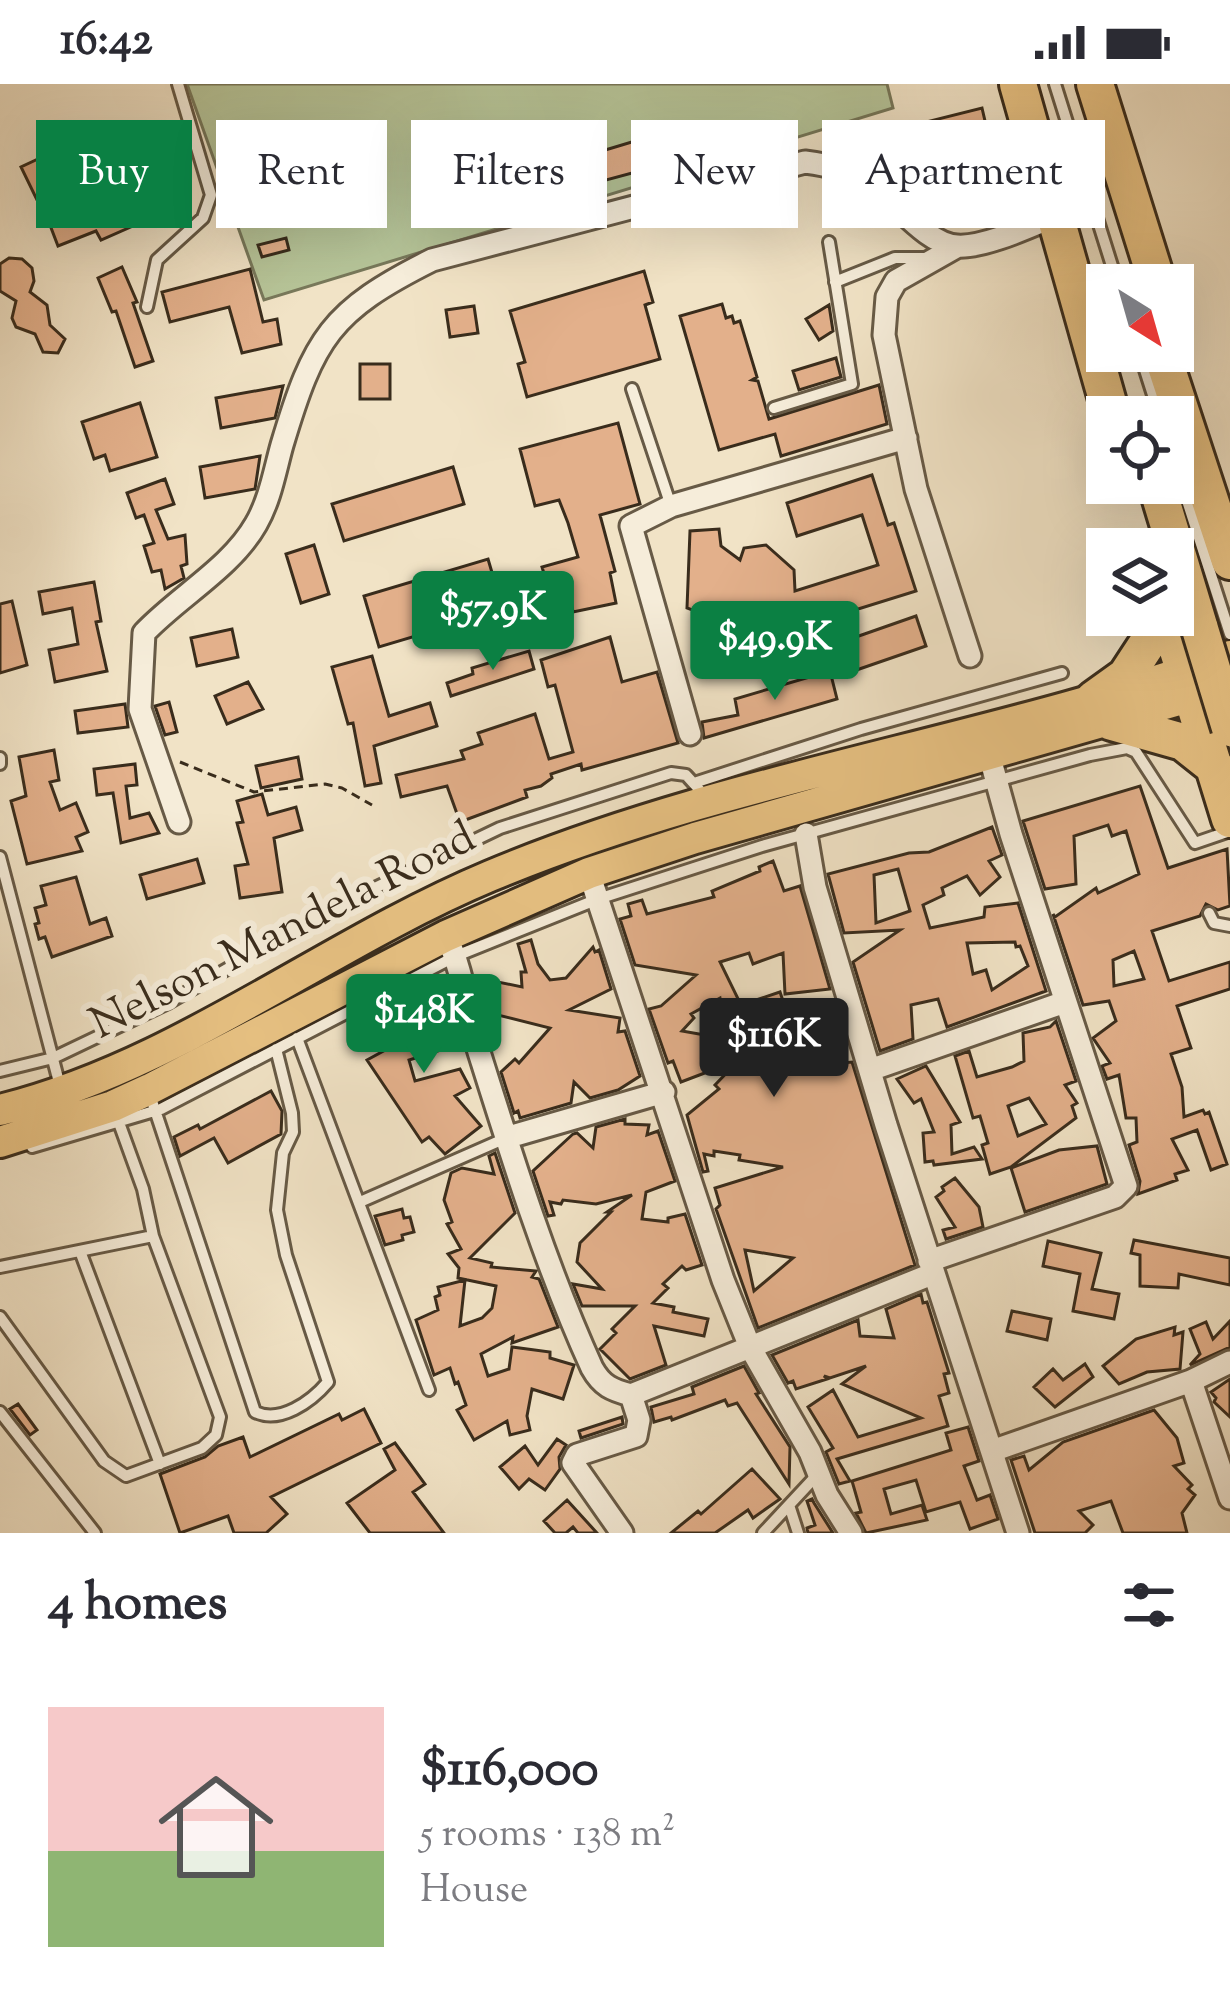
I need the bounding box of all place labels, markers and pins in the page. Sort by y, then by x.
pin: $57.9K [395,571,591,673]
pin: $49.9K [677,601,873,703]
pin: $148K [340,974,508,1076]
pin: $116K [690,998,858,1100]

